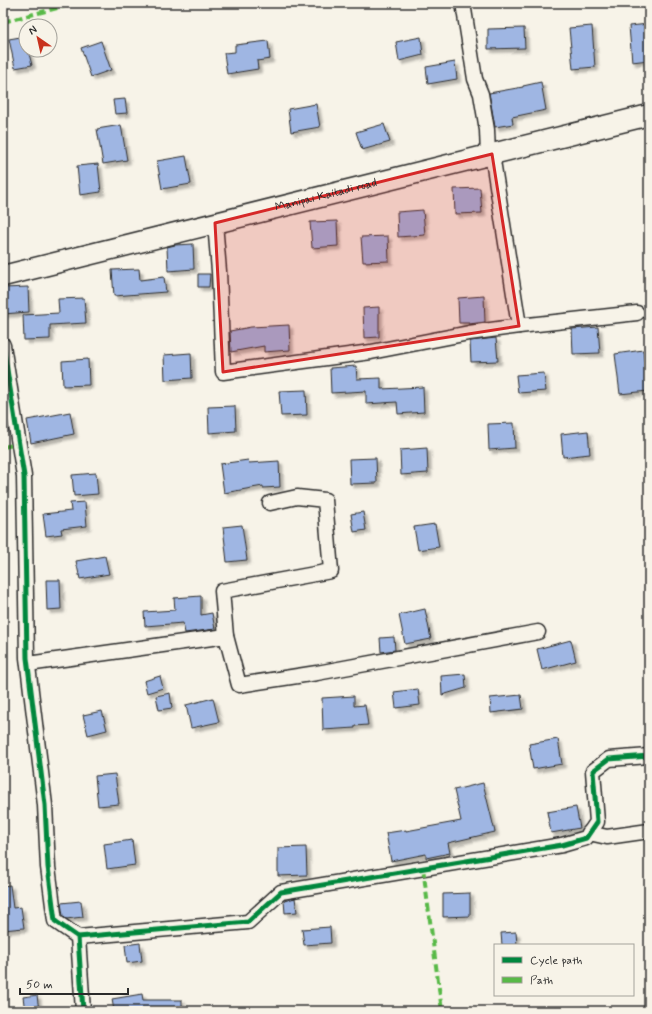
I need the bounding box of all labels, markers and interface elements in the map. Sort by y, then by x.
north arrow [18,18,58,58]
text: N [26,23,40,38]
street label: Manipai Kaitadi road [273,175,379,216]
legend [494,944,634,996]
text: Cycle path [530,953,582,969]
scale bar [20,970,128,996]
text: Path [530,973,553,989]
text: 50 m [26,977,53,993]

